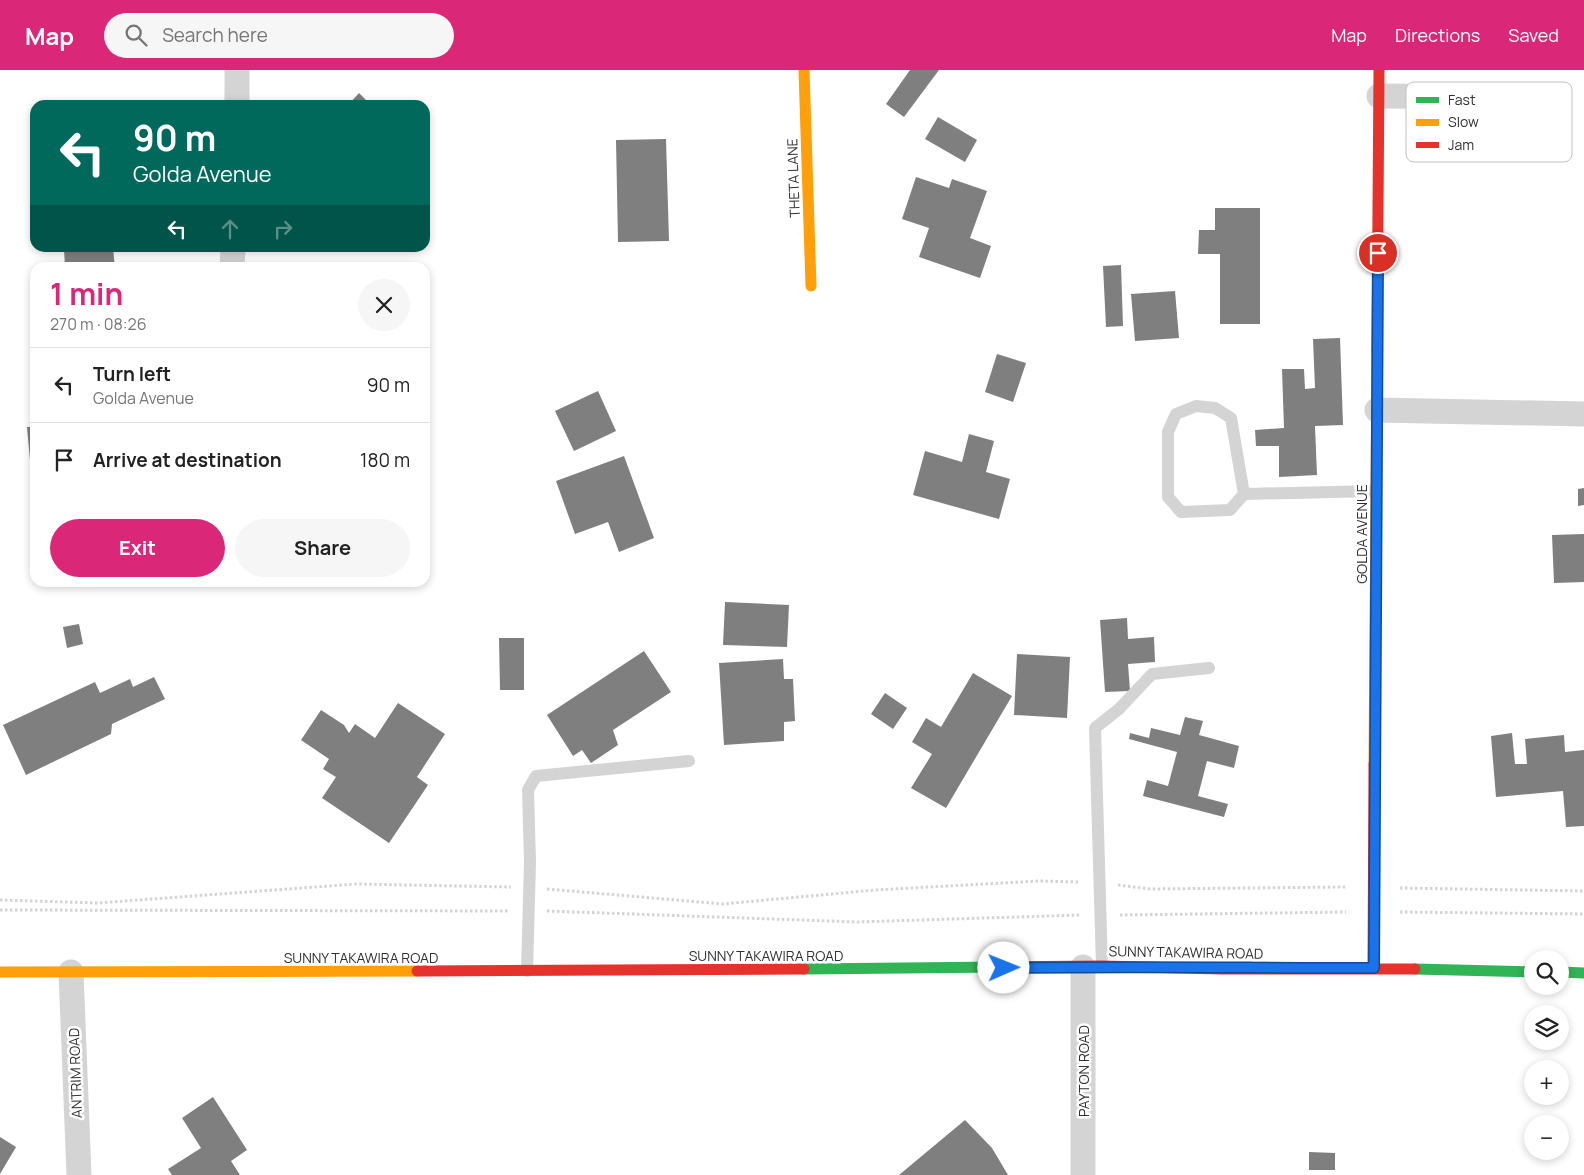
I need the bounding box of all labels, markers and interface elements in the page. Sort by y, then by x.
search box [104,13,454,58]
text: Map [25,19,74,52]
icon: search [122,21,150,49]
text: Search here [162,22,268,48]
text: Map [1331,23,1367,47]
text: Directions [1395,23,1480,47]
text: Saved [1508,23,1559,47]
legend [1406,82,1572,162]
text: Fast [1448,90,1476,109]
text: Slow [1448,112,1479,131]
text: 90 m [133,114,216,162]
icon: left [50,120,115,185]
text: Jam [1448,135,1474,154]
street label: THETA LANE [782,138,804,218]
text: Golda Avenue [133,159,272,189]
icon: left [163,215,191,243]
icon: ahead [216,215,244,243]
icon: right [269,215,297,243]
pin [1357,232,1399,274]
icon: arrive [1364,239,1392,267]
text: 1 min [50,273,123,314]
button: close [358,279,410,331]
text: 270 m · 08:26 [50,313,147,335]
text: Turn left [93,361,171,387]
icon: left [50,371,78,399]
text: 90 m [367,372,410,398]
text: Golda Avenue [93,387,194,409]
icon: arrive [50,446,78,474]
text: Arrive at destination [93,447,282,473]
text: 180 m [360,447,410,473]
street label: GOLDA AVENUE [1352,484,1371,584]
button: Exit [50,519,225,577]
button: Share [235,519,410,577]
position arrow [977,941,1029,993]
street label: SUNNY TAKAWIRA ROAD [1109,941,1263,963]
street label: SUNNY TAKAWIRA ROAD [689,946,843,965]
street label: SUNNY TAKAWIRA ROAD [284,948,438,967]
map controls [1524,950,1569,1160]
button: search [1524,950,1569,995]
button: layers [1524,1005,1569,1050]
street label: PAYTON ROAD [1074,1025,1093,1117]
street label: ANTRIM ROAD [64,1027,86,1119]
button: + [1524,1060,1569,1105]
button: − [1524,1115,1569,1160]

